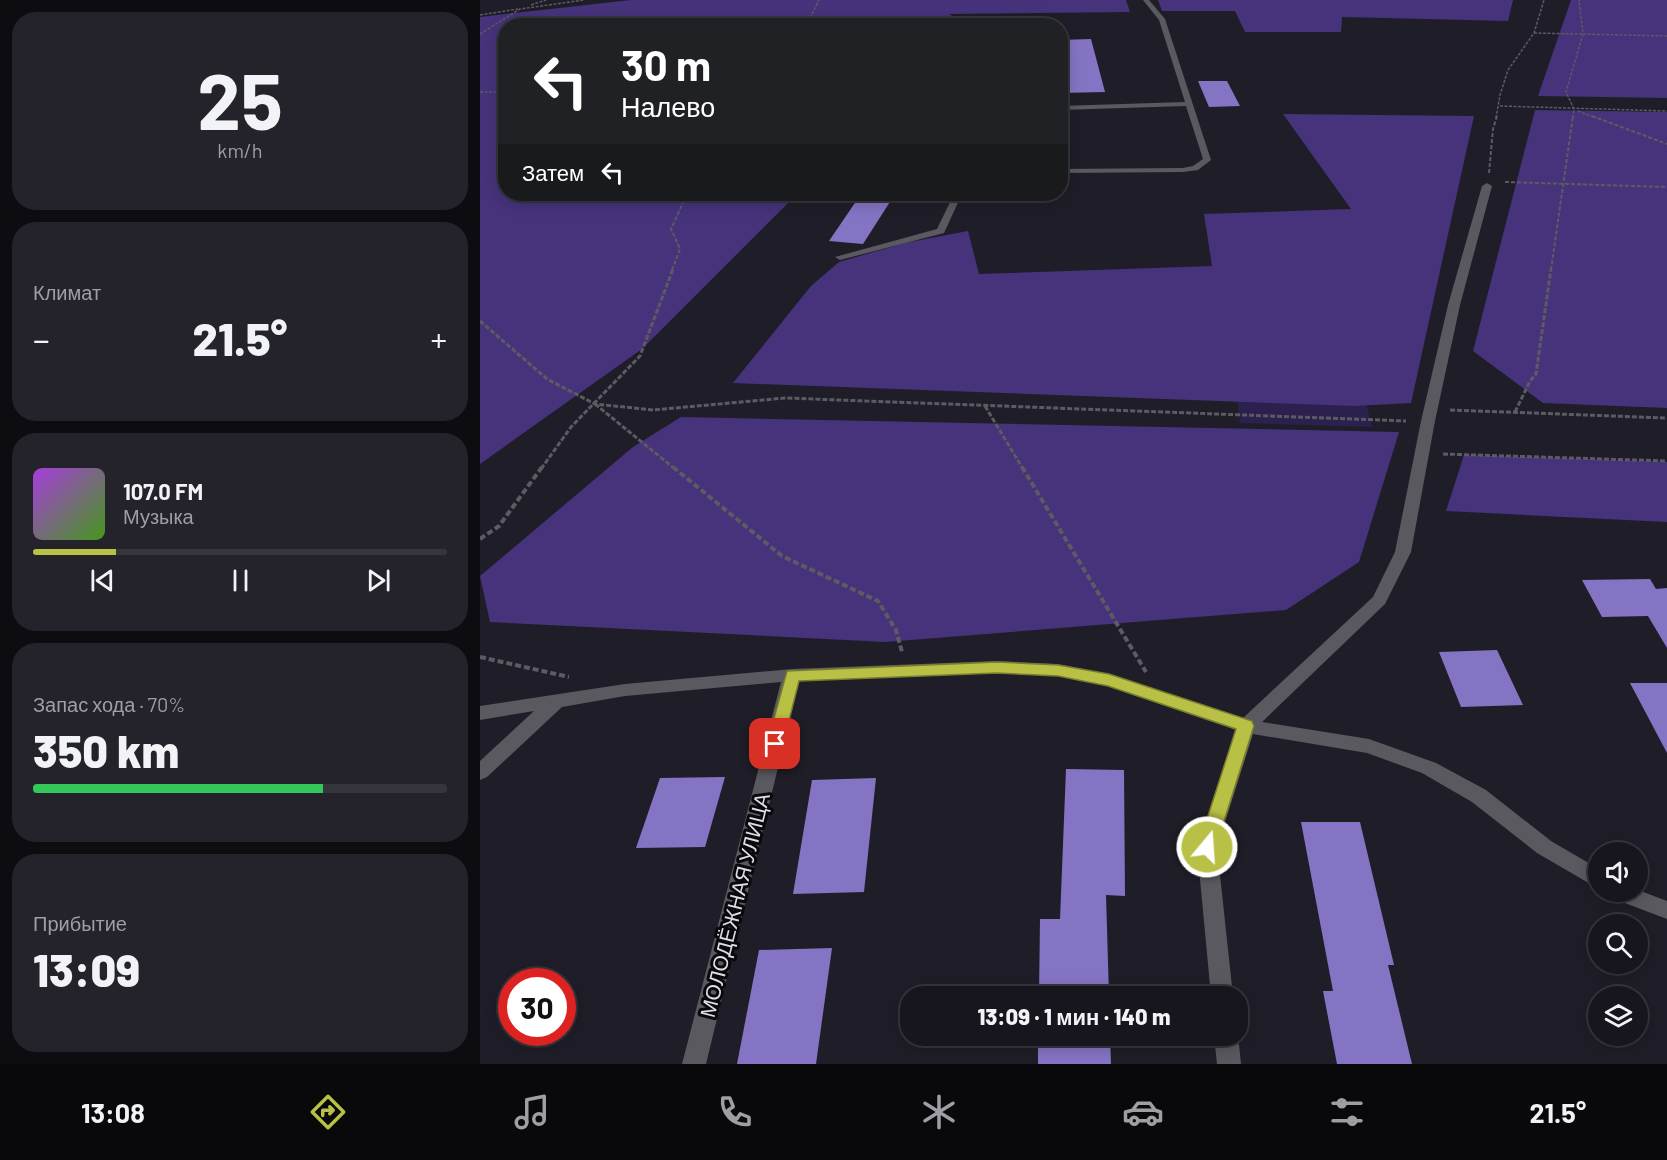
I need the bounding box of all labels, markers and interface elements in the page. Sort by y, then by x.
text: 30 m [621,39,711,89]
icon: left [522,42,600,120]
text: 25 [197,52,283,146]
text: Налево [621,90,715,122]
text: km/h [217,138,263,162]
icon: left [596,156,629,189]
text: Затем [522,159,584,185]
text: Климат [33,280,101,304]
text: 21.5° [193,311,287,365]
text: − [33,319,50,359]
text: + [431,319,447,359]
text: 107.0 FM [123,478,203,504]
text: Музыка [123,504,194,528]
icon: previous [86,564,119,597]
icon: pause [224,564,257,597]
icon: next [362,564,395,597]
text: Запас хода · 70% [33,692,185,716]
pin [749,718,800,769]
text: 350 km [33,723,179,777]
icon: arrive [758,727,791,760]
street label: МОЛОДЁЖНАЯ УЛИЦА [694,790,774,1020]
position arrow [1175,815,1239,879]
map controls [1588,842,1648,1046]
button: sound [1588,842,1648,902]
text: Прибытие [33,911,127,935]
button: search [1588,914,1648,974]
text: 13:09 [33,942,140,996]
speed limit sign: 30 [498,968,576,1046]
button: layers [1588,986,1648,1046]
text: 13:09 · 1 мин · 140 m [978,1003,1171,1029]
icon: directions [307,1091,349,1133]
icon: music [511,1091,553,1133]
icon: phone [714,1091,756,1133]
icon: climate [918,1091,960,1133]
icon: car [1122,1091,1164,1133]
icon: filters [1326,1091,1368,1133]
text: 13:08 [81,1096,145,1128]
text: 21.5° [1530,1096,1586,1128]

